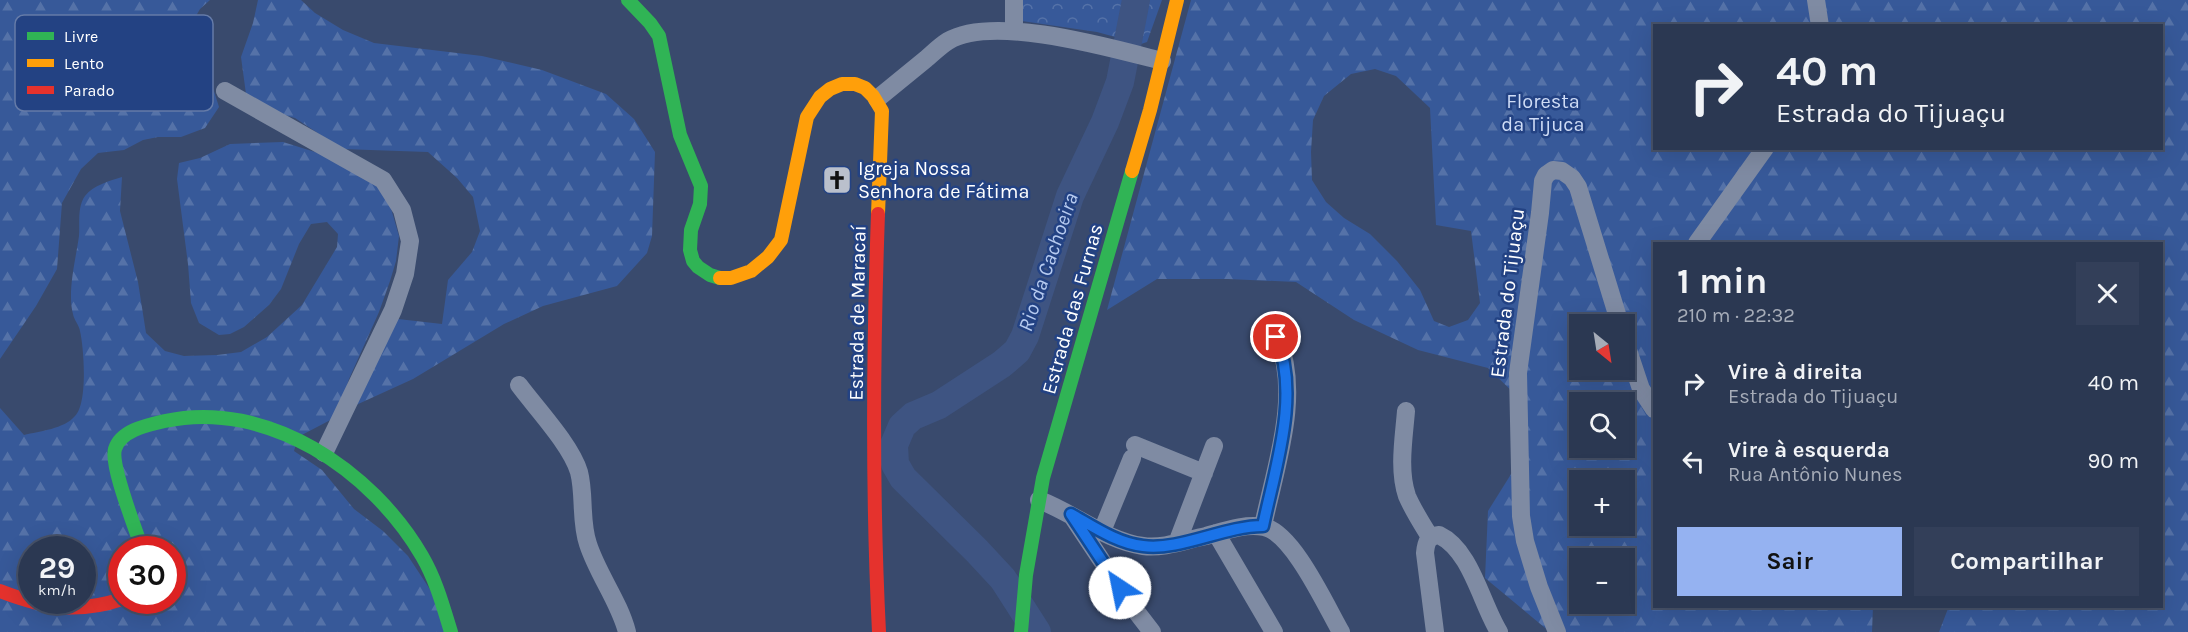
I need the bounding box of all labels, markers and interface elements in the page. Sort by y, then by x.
legend [15,15,213,111]
text: Livre [64,27,98,46]
text: 40 m [1776,46,1878,96]
icon: right [1677,48,1755,126]
text: Lento [64,54,104,73]
text: Parado [64,81,114,100]
park label: Floresta da Tijuca [1501,90,1585,136]
text: Estrada do Tijuaçu [1776,97,2006,129]
place label: Igreja Nossa Senhora de Fátima [858,157,1030,203]
church icon: Igreja Nossa Senhora de Fátima [821,164,853,196]
water label: Rio da Cachoeira [1013,189,1083,335]
street label: Estrada do Tijuaçu [1486,207,1529,379]
street label: Estrada das Furnas [1037,221,1108,397]
street label: Estrada de Maracaí [844,225,871,401]
text: 1 min [1677,260,1767,302]
button: close [2076,262,2139,325]
text: 210 m · 22:32 [1677,304,1795,327]
pin [1250,311,1301,362]
north arrow [1569,314,1635,380]
map controls [1569,314,1635,614]
icon: arrive [1259,320,1292,353]
text: Vire à direita [1728,359,1863,385]
icon: right [1677,367,1710,400]
text: 40 m [2088,370,2139,396]
text: Estrada do Tijuaçu [1728,385,1898,408]
button: search [1569,392,1635,458]
text: Vire à esquerda [1728,437,1890,463]
icon: left [1677,445,1710,478]
text: 90 m [2087,448,2139,474]
text: Rua Antônio Nunes [1728,463,1902,486]
button: + [1569,470,1635,536]
button: Sair [1677,527,1902,596]
button: Compartilhar [1914,527,2139,596]
speed limit sign: 30 [108,536,186,614]
button: − [1569,548,1635,614]
text: 29 [39,550,75,586]
position arrow [1088,556,1152,620]
text: km/h [38,581,76,599]

